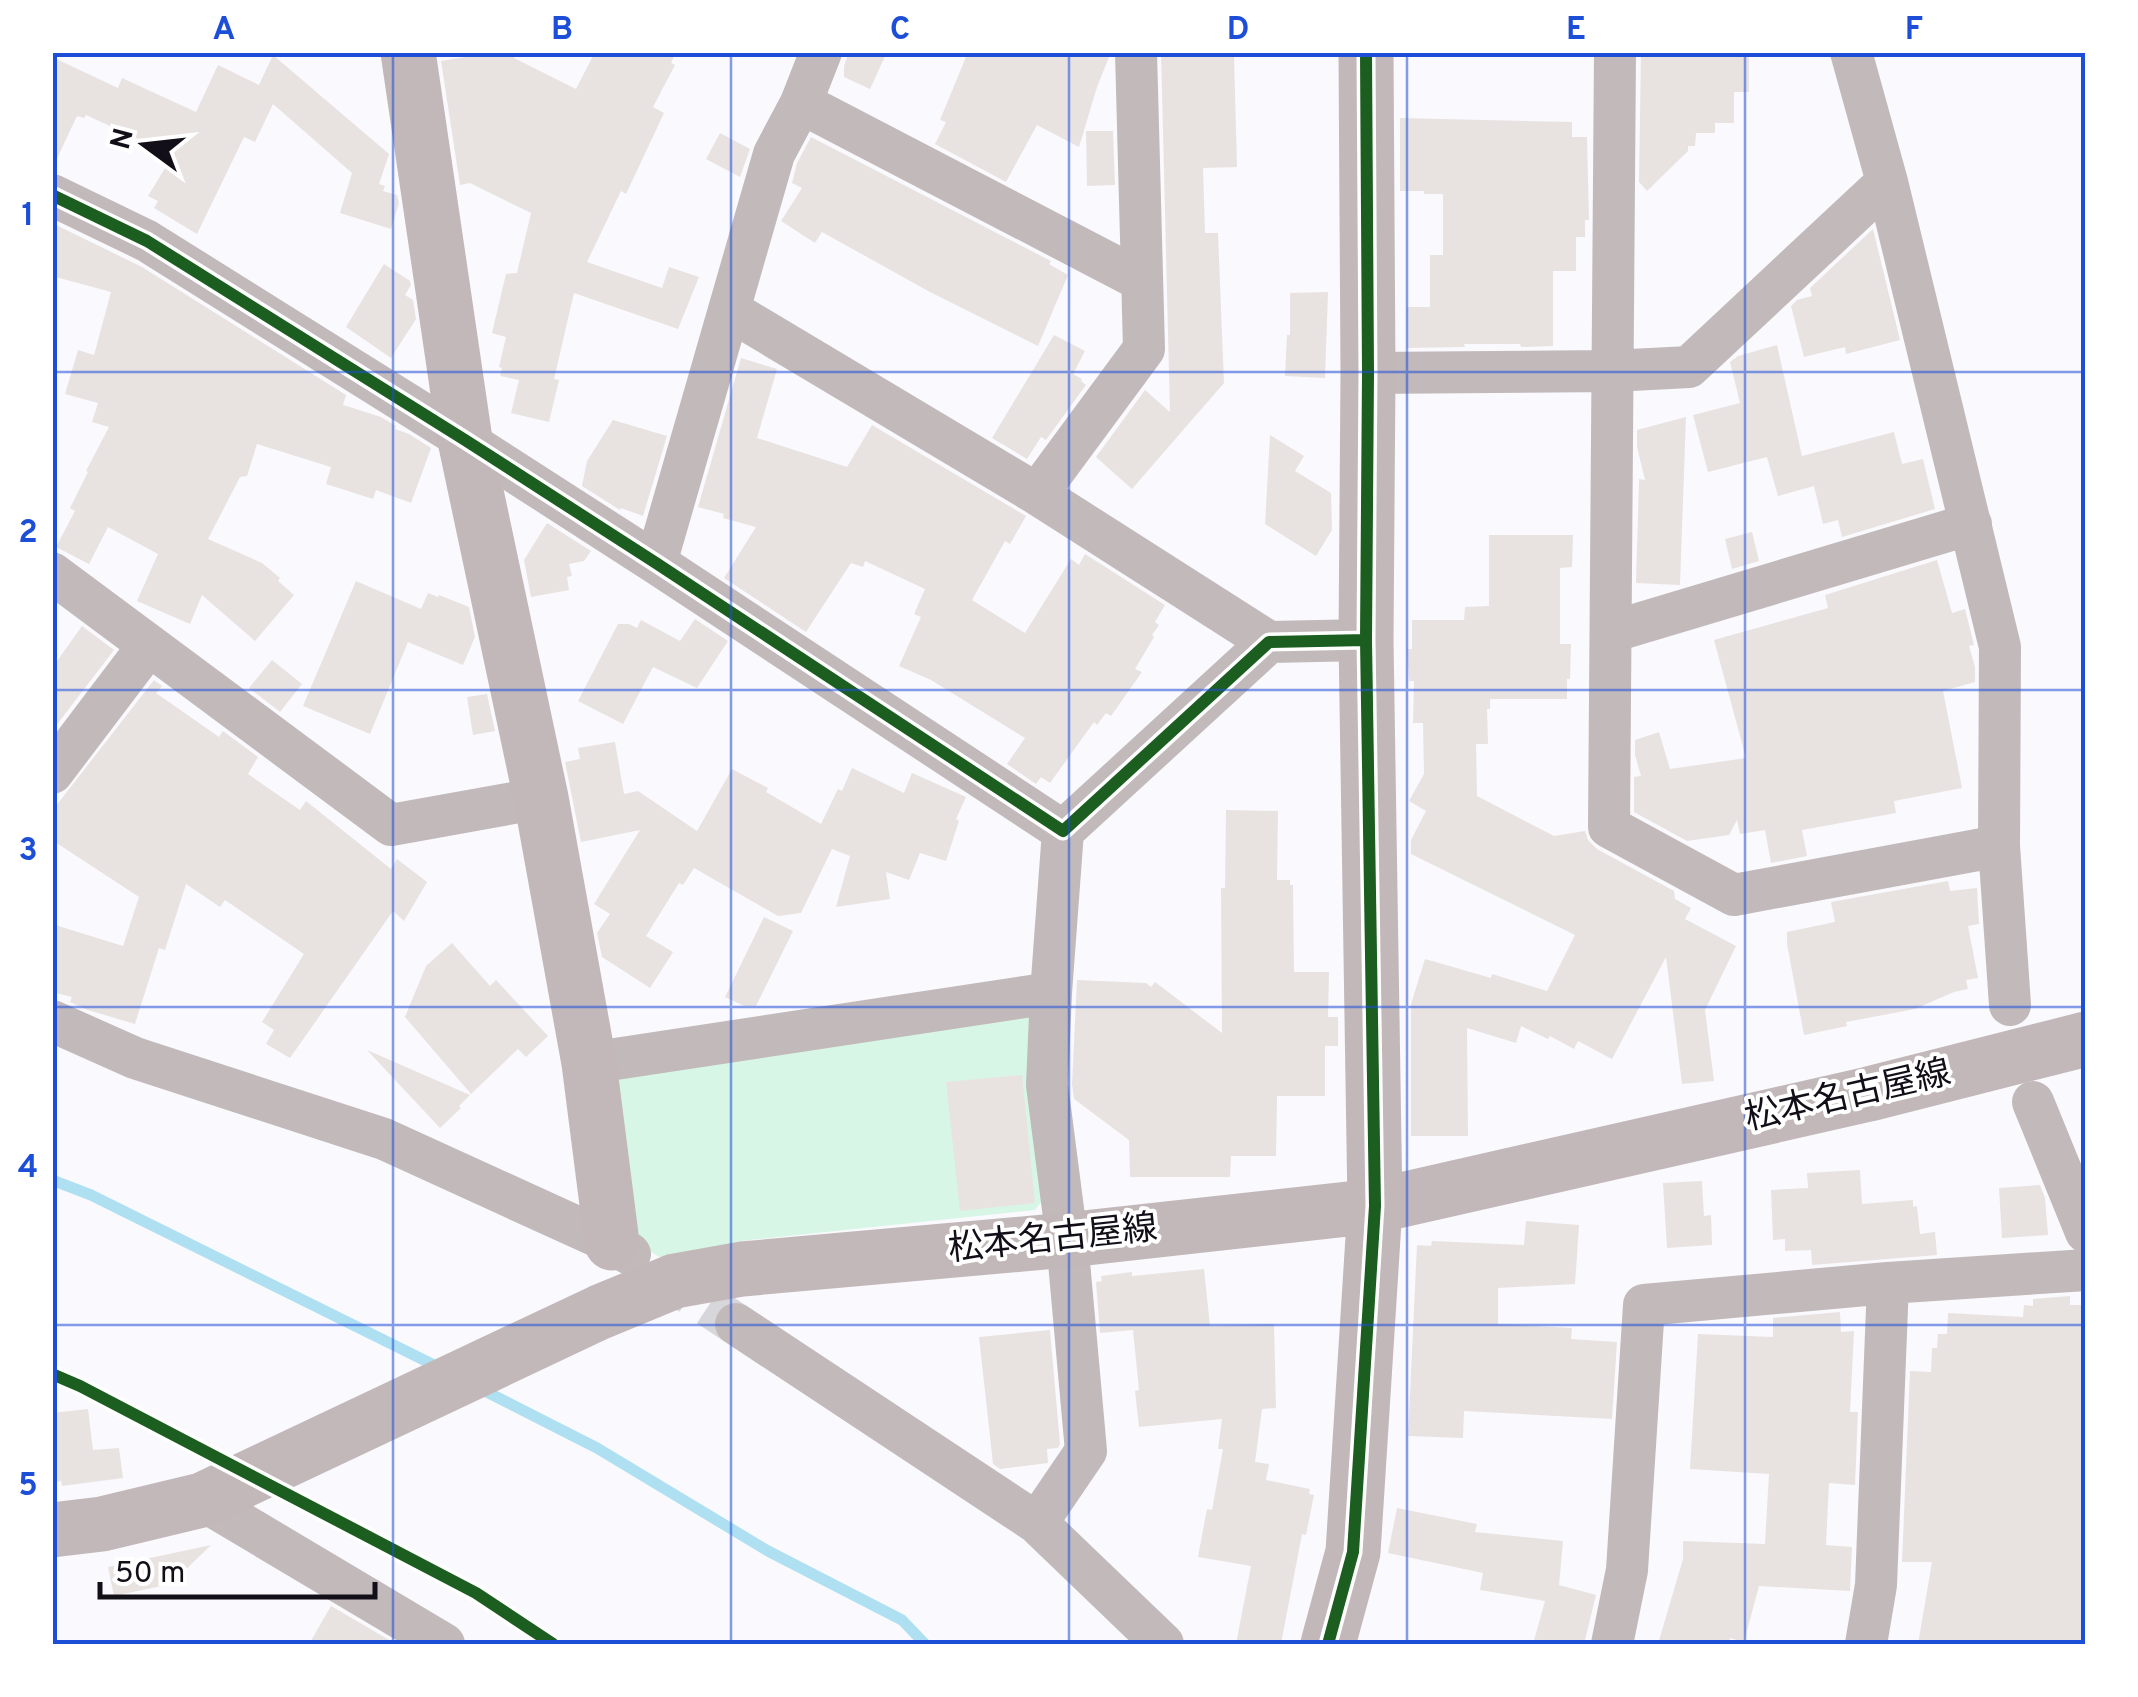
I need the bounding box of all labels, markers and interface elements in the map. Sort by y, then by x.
text: A [213,11,235,51]
text: B [551,11,573,51]
text: C [890,11,910,51]
text: D [1227,11,1249,51]
text: E [1566,11,1586,51]
text: F [1905,11,1923,51]
north arrow [95,95,195,195]
text: N [104,125,144,154]
text: 1 [22,197,34,237]
text: 2 [18,514,38,554]
text: 3 [18,832,38,872]
street label: 松本名古屋線 [1741,1052,1955,1142]
text: 4 [18,1149,38,1189]
street label: 松本名古屋線 [946,1207,1160,1273]
text: 5 [18,1467,38,1507]
scale bar [100,1537,375,1599]
text: 50 m [115,1556,185,1593]

